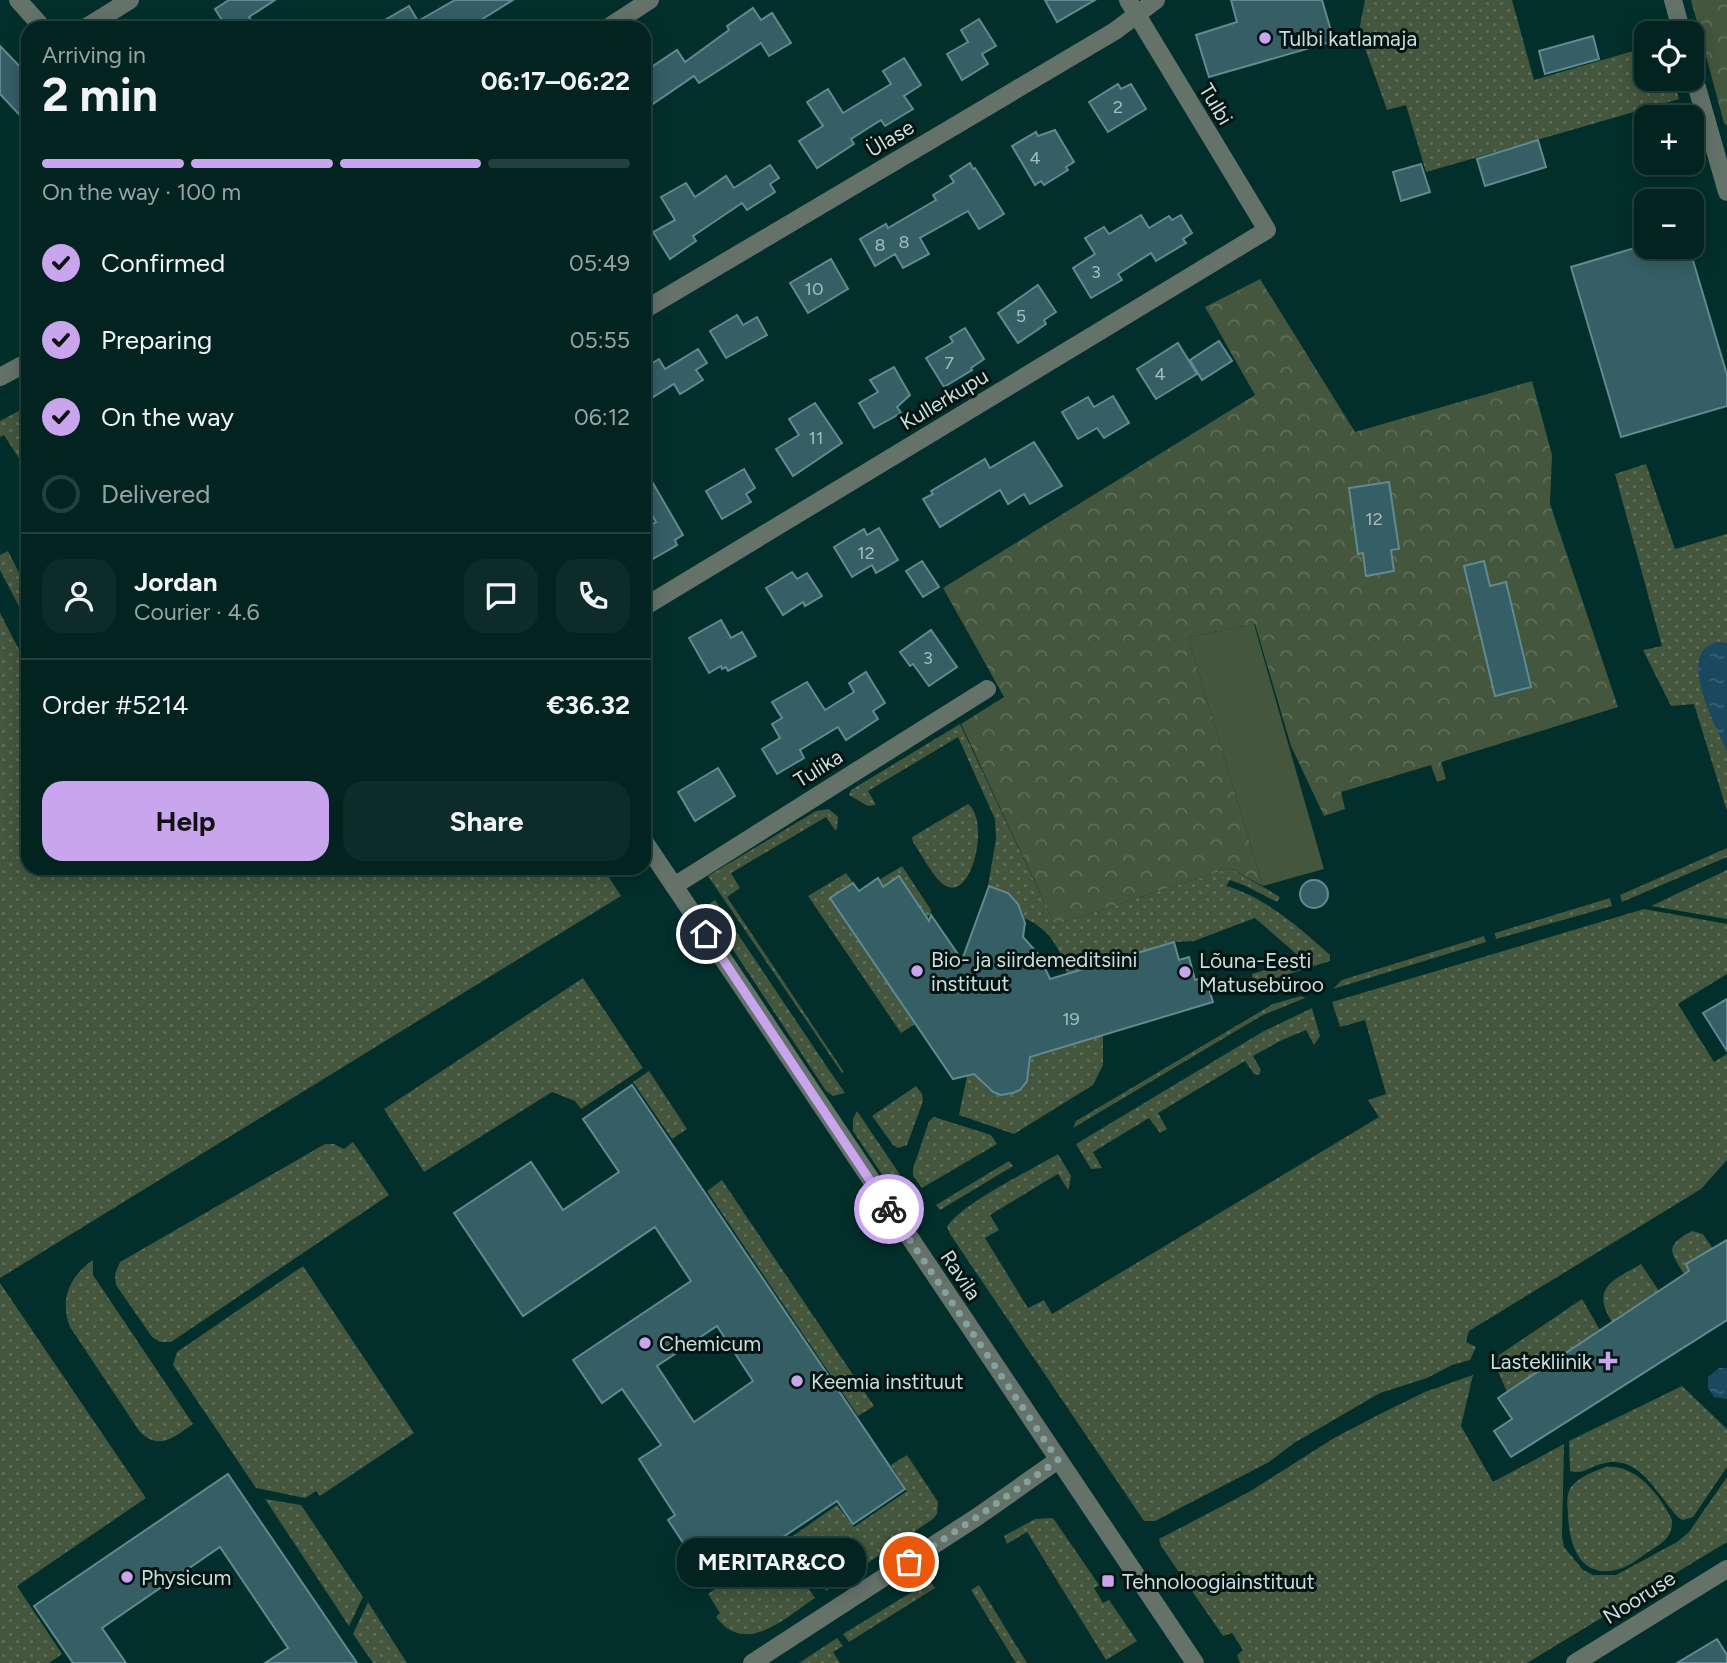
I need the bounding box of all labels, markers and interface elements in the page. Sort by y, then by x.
map controls [1634,21,1704,259]
button: locate [1634,21,1704,91]
place label: Tulbi katlamaja [1279,26,1417,51]
marker: Tulbi katlamaja [1257,30,1273,46]
text: Arriving in [42,41,146,69]
text: 06:17–06:22 [481,65,630,97]
text: 2 min [42,67,158,123]
street label: Tulbi [1194,79,1238,129]
house number: 2 [1113,96,1123,118]
button: + [1634,105,1704,175]
street label: Ülase [862,114,918,162]
house number: 4 [1029,147,1041,169]
text: On the way · 100 m [42,178,241,206]
button: − [1634,189,1704,259]
house number: 8 [898,231,910,253]
house number: 8 [874,234,886,256]
icon: check [42,244,80,282]
text: Confirmed [101,247,225,279]
text: 05:49 [569,249,630,277]
house number: 3 [1091,261,1101,283]
house number: 10 [805,278,823,300]
house number: 5 [1016,305,1026,327]
icon: check [42,321,80,359]
text: Preparing [101,324,212,356]
text: 05:55 [570,326,630,354]
house number: 7 [944,352,954,374]
street label: Kullerkupu [895,363,993,435]
house number: 4 [1154,363,1166,385]
icon: check [42,398,80,436]
text: On the way [101,401,234,433]
text: 06:12 [574,403,630,431]
house number: 11 [809,427,823,449]
text: Delivered [101,478,210,510]
house number: 12 [1365,508,1383,530]
house number: 12 [857,542,875,564]
button: person [42,559,116,633]
button: chat [464,559,538,633]
button: phone [556,559,630,633]
text: Jordan [134,566,217,598]
text: Courier · 4.6 [134,598,260,626]
house number: 3 [923,647,933,669]
text: Order #5214 [42,689,188,721]
text: €36.32 [546,689,630,721]
street label: Tulika [789,743,847,793]
button: Help [42,781,329,861]
button: Share [343,781,630,861]
pin [676,904,736,964]
icon: home [687,915,725,953]
place label: Bio- ja siirdemeditsiini instituut [931,947,1137,996]
place label: Lõuna-Eesti Matusebüroo [1199,948,1324,997]
marker: Bio- ja siirdemeditsiini instituut [909,963,925,979]
marker: Lõuna-Eesti Matusebüroo [1177,964,1193,980]
house number: 19 [1062,1008,1080,1030]
courier [854,1174,924,1244]
icon: bike [870,1190,908,1228]
street label: Ravila [935,1245,987,1305]
place label: Chemicum [659,1331,761,1356]
marker: Chemicum [637,1335,653,1351]
place label: Lastekliinik [1490,1349,1593,1374]
marker: Lastekliinik [1598,1351,1618,1371]
place label: Keemia instituut [811,1369,964,1394]
marker: Keemia instituut [789,1373,805,1389]
pin [879,1532,939,1592]
callout: MERITAR&CO [678,1538,867,1586]
icon: bag [890,1543,928,1581]
text: MERITAR&CO [698,1548,845,1576]
place label: Physicum [141,1565,231,1590]
street label: Nooruse [1598,1565,1680,1629]
marker: Physicum [119,1569,135,1585]
place label: Tehnoloogiainstituut [1122,1569,1315,1594]
marker: Tehnoloogiainstituut [1100,1573,1116,1589]

